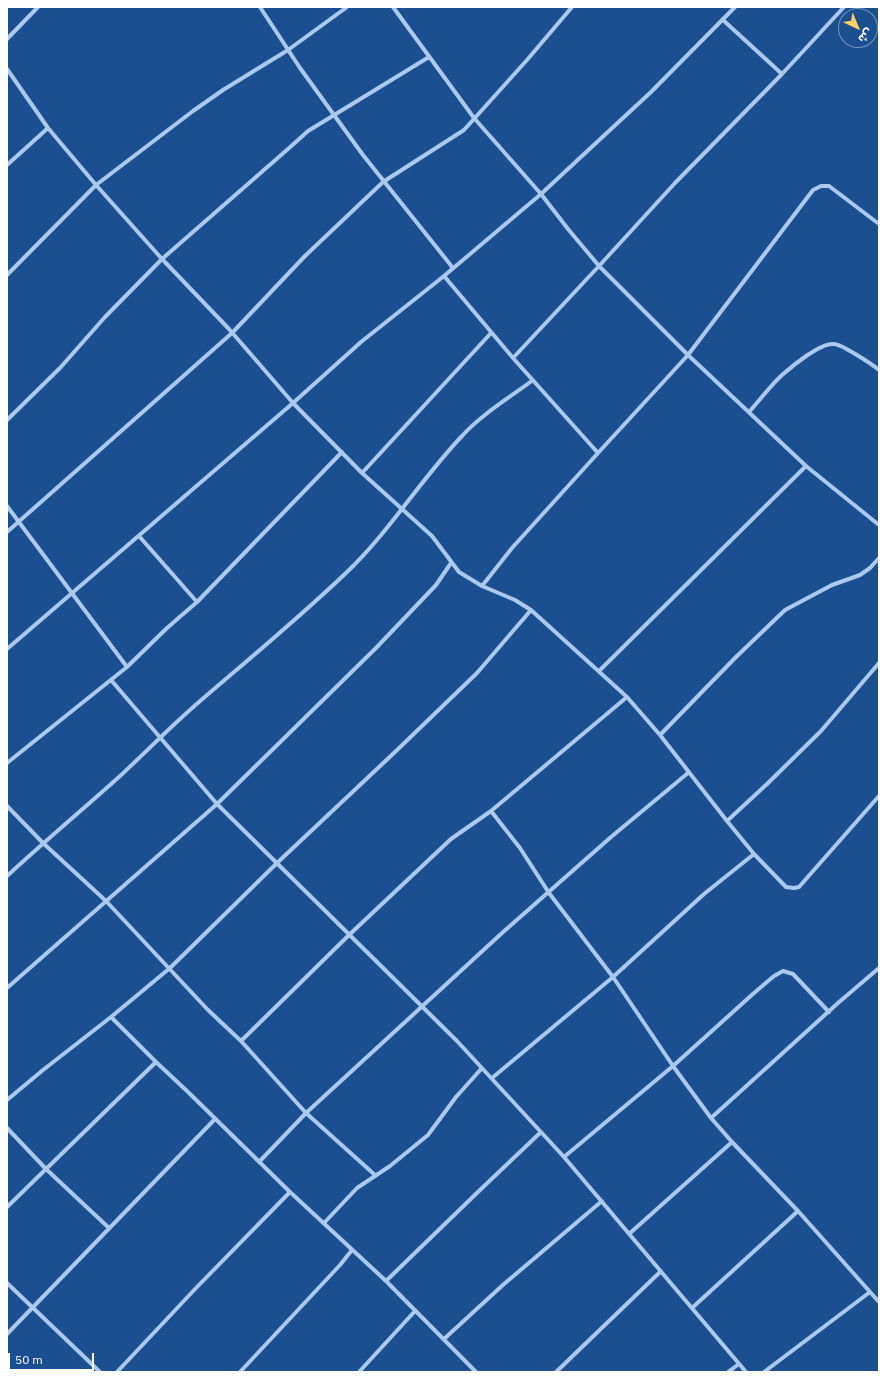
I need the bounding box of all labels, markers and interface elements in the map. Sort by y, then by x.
north arrow [838,8,878,48]
text: ش [855,26,876,46]
scale bar [10,1345,96,1371]
text: 50 m [15,1352,43,1367]

